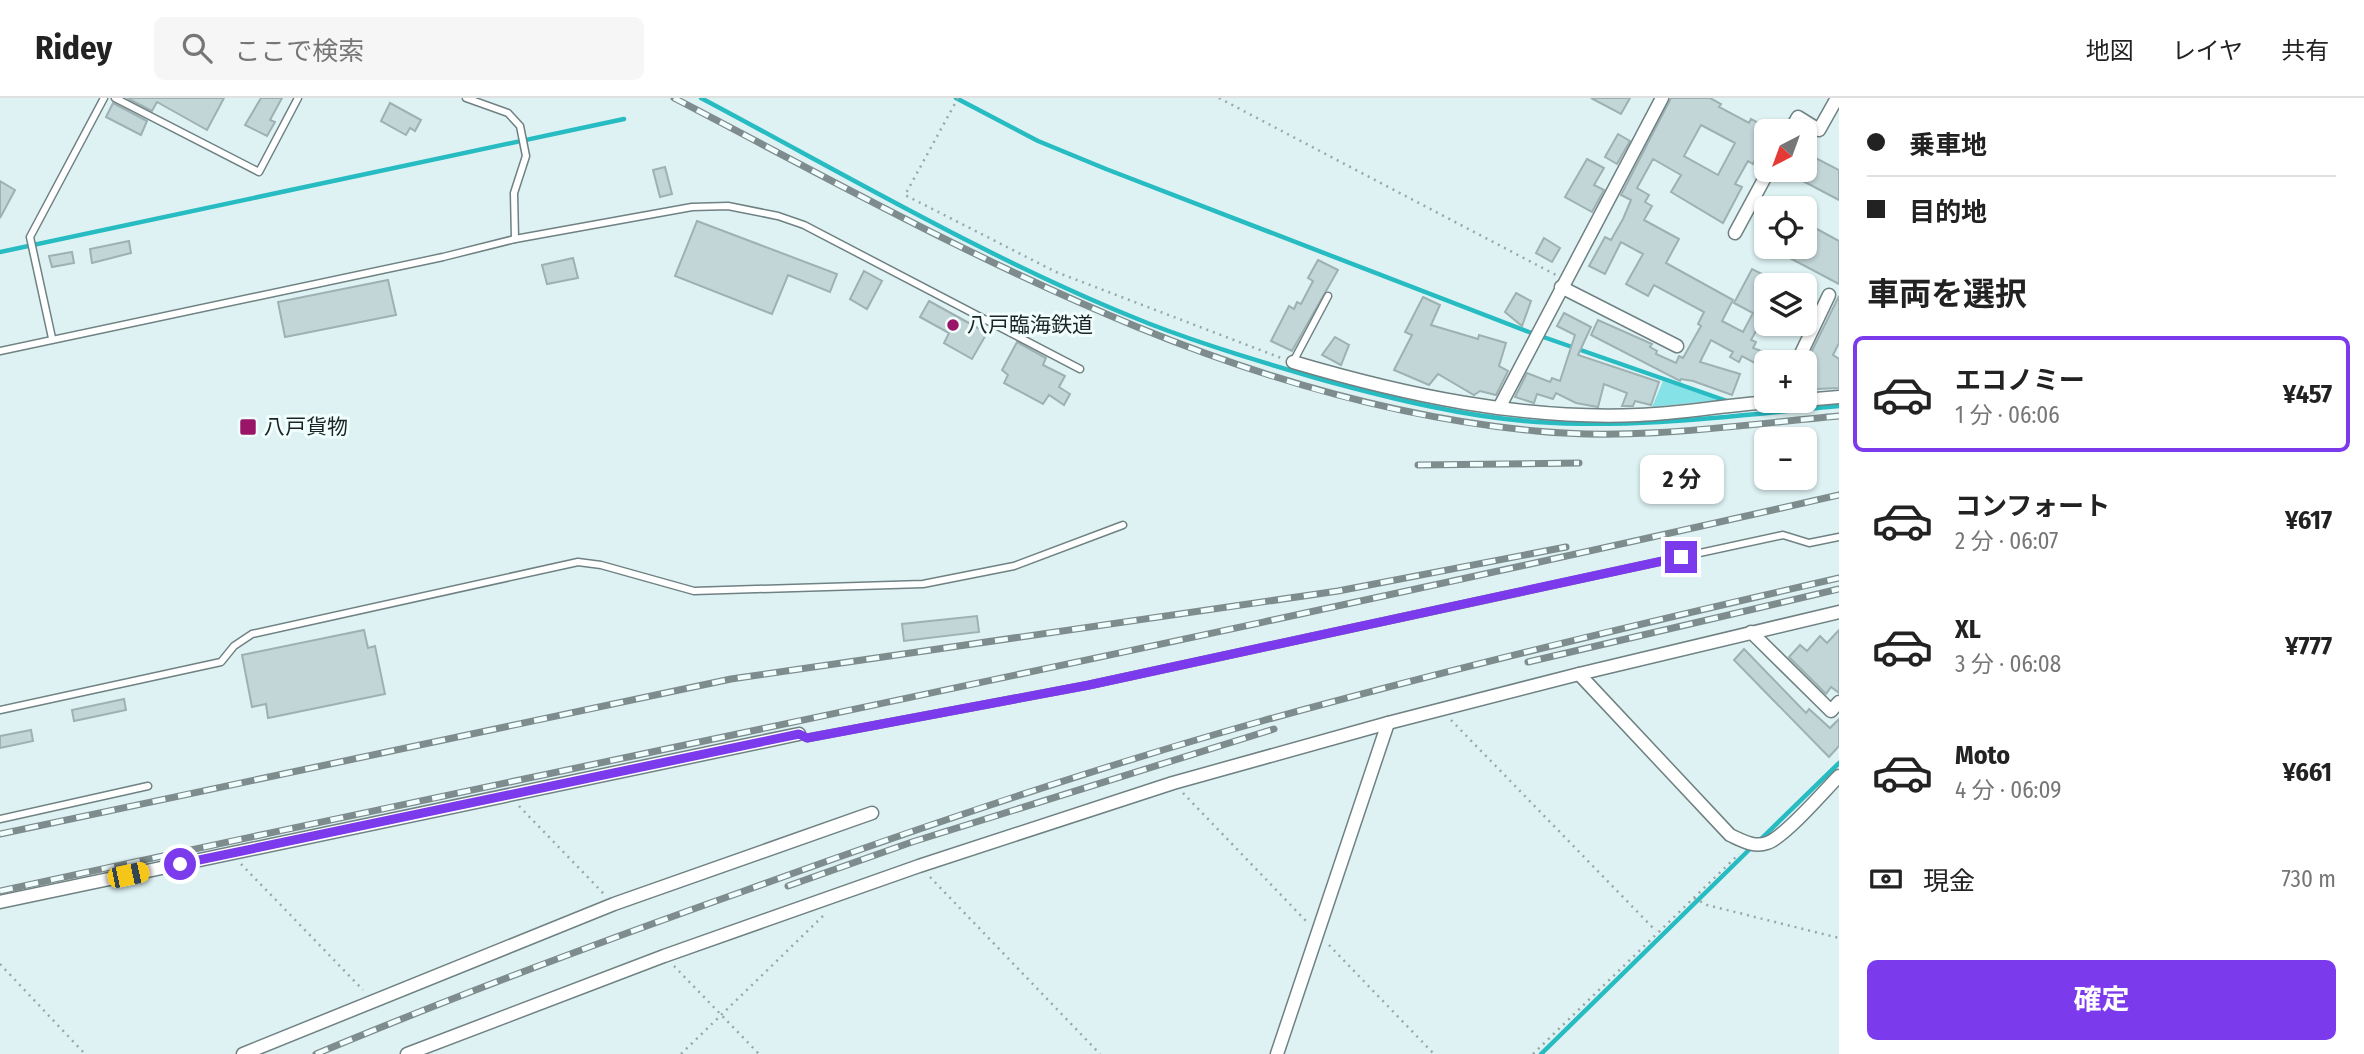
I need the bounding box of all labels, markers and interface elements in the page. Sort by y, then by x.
search box [154,17,644,80]
text: Ridey [35,28,112,68]
icon: search [178,29,216,67]
text: ここで検索 [234,36,364,67]
text: 地図 [2086,37,2134,65]
text: レイヤ [2172,37,2243,65]
text: 共有 [2281,37,2329,65]
north arrow [1754,119,1816,182]
map controls [1754,119,1817,490]
text: 乗車地 [1909,130,1987,161]
button: locate [1754,196,1817,259]
text: 目的地 [1909,197,1987,228]
button: layers [1754,273,1817,336]
text: 車両を選択 [1867,275,2027,313]
place label: 八戸臨海鉄道 [967,312,1093,338]
marker: 八戸臨海鉄道 [945,317,961,333]
button: + [1754,350,1817,413]
icon: car [1871,363,1934,426]
text: エコノミー [1955,365,2085,396]
text: ¥457 [2283,379,2332,410]
text: 1 分 · 06:06 [1955,401,2060,429]
place label: 八戸貨物 [264,414,348,440]
marker: 八戸貨物 [238,417,258,437]
button: − [1754,427,1817,490]
callout: 2 分 [1639,456,1723,504]
text: 2 分 [1663,465,1701,493]
icon: car [1871,489,1934,552]
text: コンフォート [1955,491,2110,522]
text: ¥617 [2285,505,2332,536]
text: 2 分 · 06:07 [1955,527,2058,555]
route end [1665,541,1697,573]
text: XL [1955,614,1981,645]
icon: car [1871,615,1934,678]
text: ¥777 [2285,631,2332,662]
text: 3 分 · 06:08 [1955,650,2061,678]
text: Moto [1955,740,2010,771]
icon: car [1871,741,1934,804]
text: ¥661 [2282,757,2332,788]
text: 4 分 · 06:09 [1955,776,2061,804]
route start [164,848,196,880]
car [106,860,151,890]
icon: cash [1867,860,1905,898]
text: 730 m [2281,865,2336,893]
text: 現金 [1923,866,1975,897]
button: 確定 [1867,960,2336,1040]

